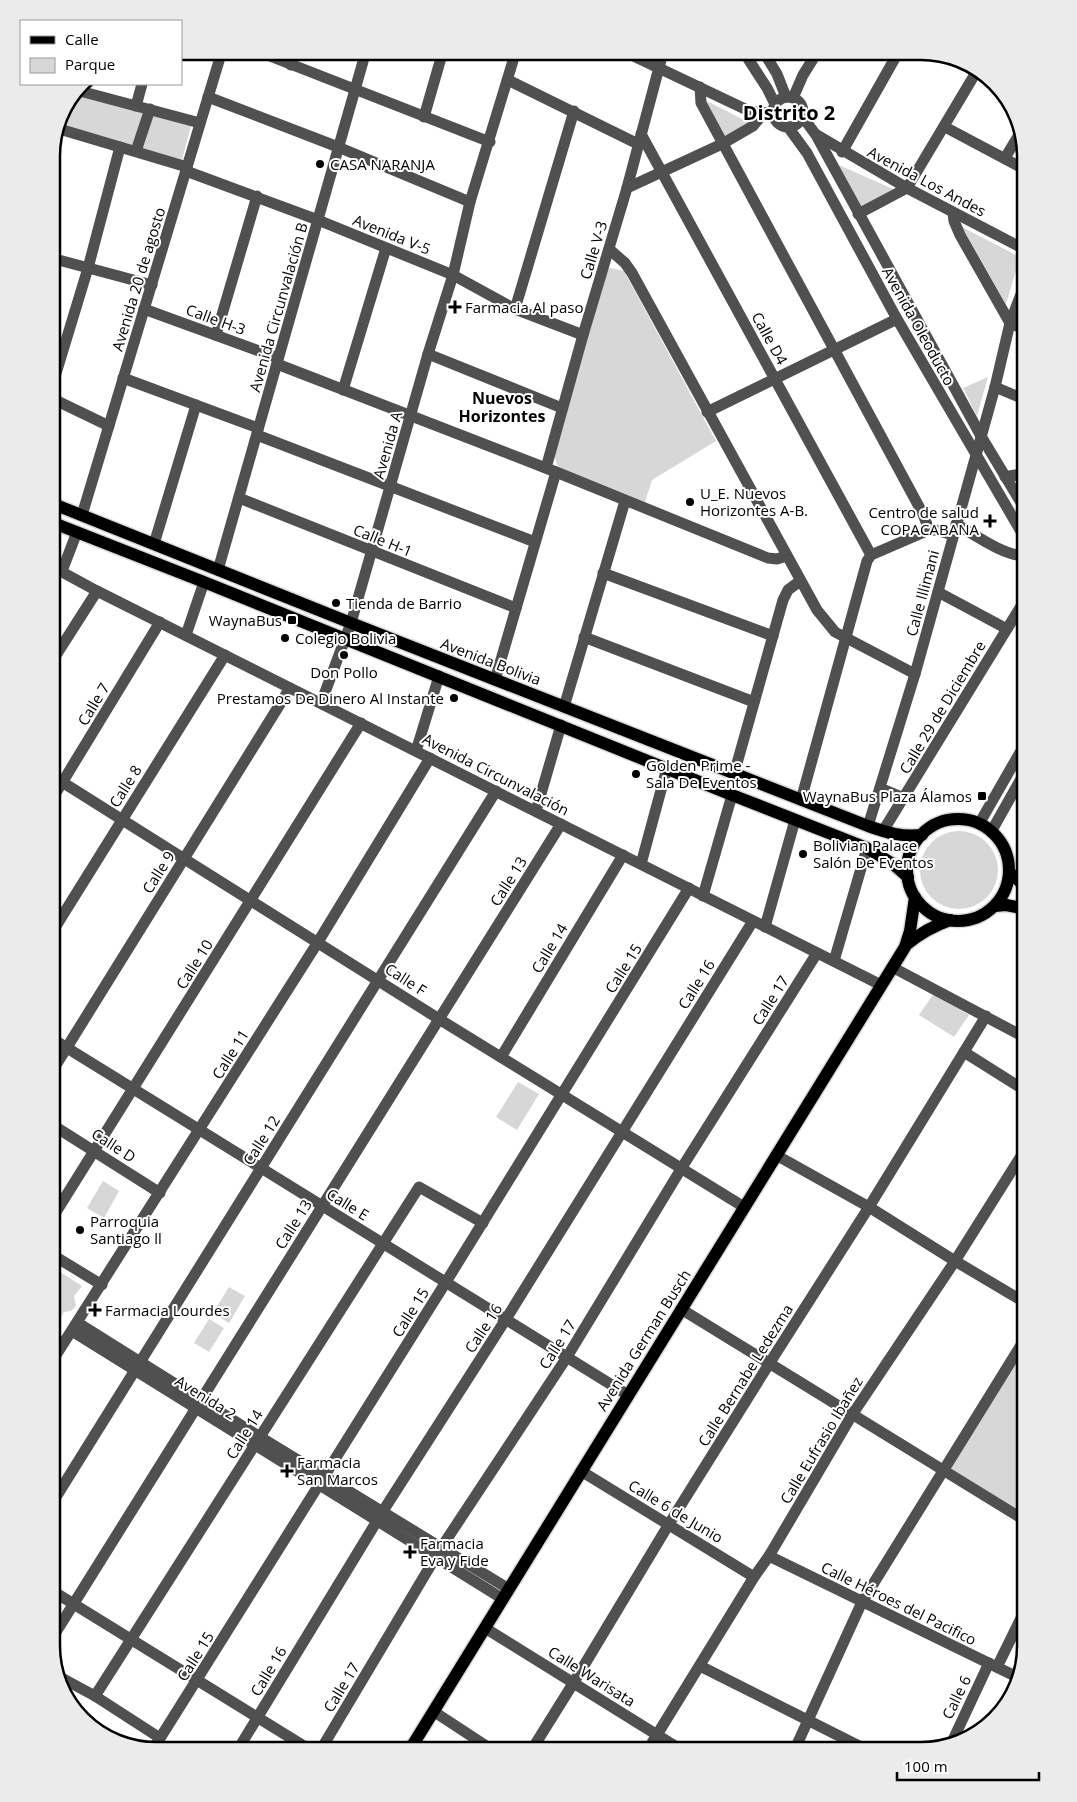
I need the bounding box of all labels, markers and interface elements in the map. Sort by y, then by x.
legend [20,20,182,85]
text: Calle [65,29,99,49]
text: Parque [65,54,115,74]
district label: Distrito 2 [743,99,835,126]
street label: Avenida Los Andes [864,141,990,221]
place label: CASA NARANJA [330,154,435,174]
marker: CASA NARANJA [314,158,326,170]
street label: Avenida 20 de agosto [107,205,169,353]
street label: Avenida V-5 [350,209,434,259]
street label: Calle V-3 [575,218,611,282]
street label: Avenida Circunvalación B [244,220,312,394]
street label: Avenida Oleoducto [878,263,960,389]
place label: Farmacia Al paso [465,297,583,317]
street label: Calle H-3 [183,299,249,339]
marker: Farmacia Al paso [449,301,461,313]
street label: Calle D4 [747,308,793,368]
district label: Nuevos Horizontes [459,387,545,427]
street label: Avenida A [368,408,406,481]
place label: U_E. Nuevos Horizontes A-B. [700,483,808,520]
marker: U_E. Nuevos Horizontes A-B. [684,496,696,508]
place label: Centro de salud COPACABANA [868,502,980,539]
marker: Centro de salud COPACABANA [983,514,997,528]
street label: Calle H-1 [350,519,416,561]
street label: Calle Illimani [901,548,943,638]
place label: Tienda de Barrio [346,593,462,613]
marker: Tienda de Barrio [330,597,342,609]
place label: WaynaBus [209,610,282,630]
marker: WaynaBus [286,614,298,626]
place label: Colegio Bolivia [295,628,396,648]
marker: Colegio Bolivia [279,632,291,644]
street label: Avenida Bolivia [438,633,544,689]
street label: Calle 29 de Diciembre [894,637,990,777]
marker: Don Pollo [338,649,350,661]
place label: Don Pollo [310,662,378,682]
street label: Calle 7 [73,679,113,729]
place label: Prestamos De Dinero Al Instante [217,688,444,708]
marker: Prestamos De Dinero Al Instante [448,692,460,704]
street label: Avenida Circunvalación [419,728,573,820]
place label: Golden Prime - Sala De Eventos [646,755,757,792]
street label: Calle 8 [104,761,146,811]
marker: Golden Prime - Sala De Eventos [630,768,642,780]
place label: WaynaBus Plaza Álamos [803,786,972,806]
marker: WaynaBus Plaza Álamos [976,790,988,802]
place label: Bolivian Palace Salón De Eventos [813,835,934,872]
street label: Calle 9 [137,847,179,897]
marker: Bolivian Palace Salón De Eventos [797,848,809,860]
street label: Calle 13 [485,852,531,910]
street label: Calle 14 [526,919,572,977]
street label: Calle 10 [171,935,217,993]
street label: Calle 15 [600,939,646,997]
street label: Calle 16 [673,955,719,1013]
street label: Calle F [382,958,431,1000]
street label: Calle 17 [747,971,793,1029]
street label: Calle 11 [207,1025,253,1083]
street label: Calle 12 [238,1111,284,1169]
street label: Calle D [88,1123,140,1167]
street label: Calle E [323,1183,373,1225]
street label: Calle 13 [270,1195,316,1253]
place label: Parroquia Santiago ll [90,1211,162,1248]
marker: Parroquia Santiago ll [74,1224,86,1236]
street label: Avenida German Busch [591,1266,695,1414]
street label: Calle 15 [387,1283,433,1341]
place label: Farmacia Lourdes [105,1300,230,1320]
street label: Calle 16 [460,1300,506,1356]
street label: Calle Bernabe Ledezma [693,1300,797,1450]
marker: Farmacia Lourdes [89,1304,101,1316]
street label: Calle 17 [534,1315,580,1373]
street label: Avenida 2 [172,1370,240,1424]
street label: Calle Eufrasio Ibañez [775,1373,867,1507]
street label: Calle 14 [221,1405,267,1463]
place label: Farmacia San Marcos [297,1452,378,1489]
marker: Farmacia San Marcos [281,1465,293,1477]
street label: Calle 6 de Junio [625,1475,727,1547]
place label: Farmacia Eva y Fide [420,1533,489,1570]
marker: Farmacia Eva y Fide [404,1546,416,1558]
street label: Calle Héroes del Pacifico [818,1557,980,1649]
street label: Calle 15 [172,1627,218,1685]
street label: Calle Warisata [545,1641,639,1711]
street label: Calle 16 [245,1642,291,1700]
street label: Calle 17 [318,1658,364,1716]
street label: Calle 6 [937,1672,975,1722]
scale bar [897,1750,1040,1782]
text: 100 m [904,1756,948,1776]

